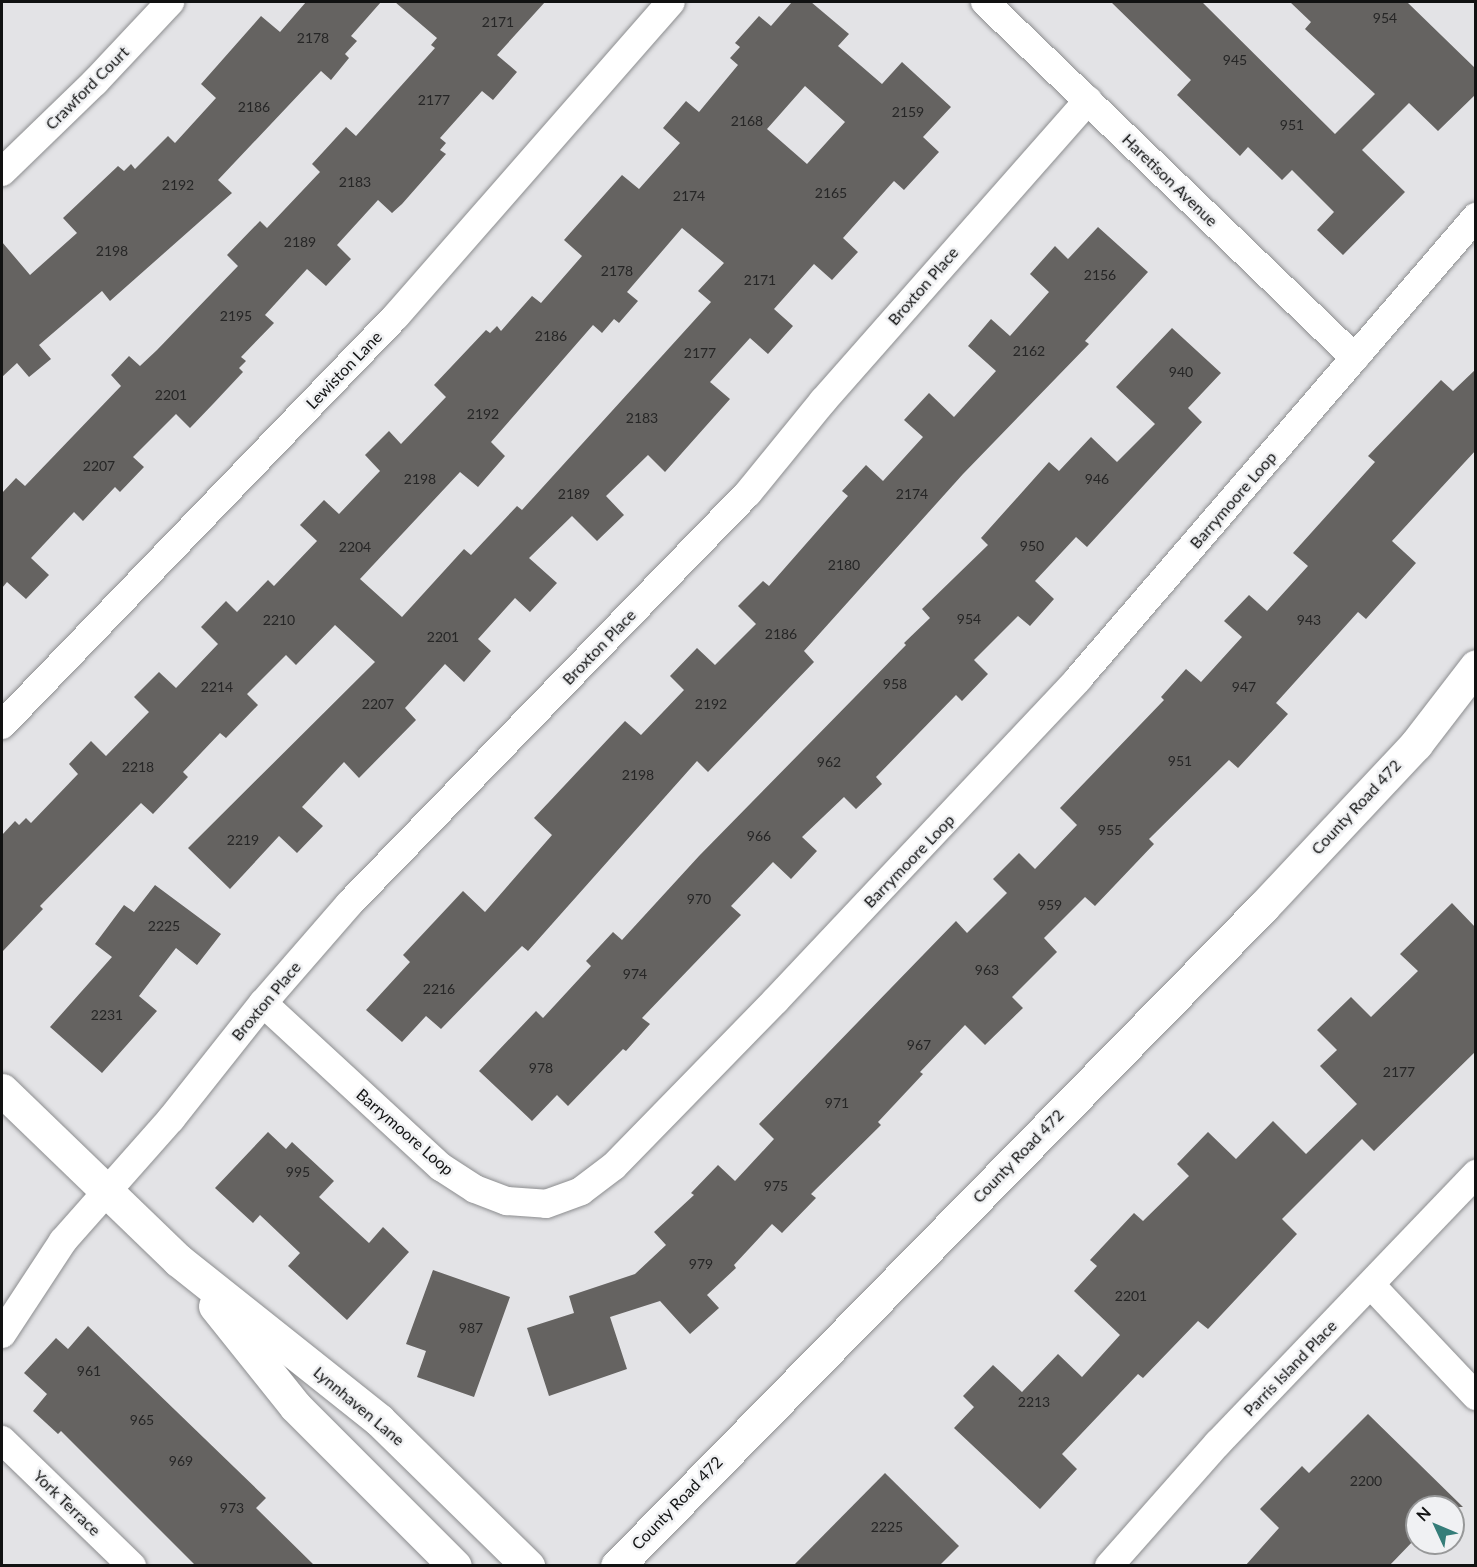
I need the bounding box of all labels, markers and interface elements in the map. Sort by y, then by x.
house number: 954 [1373,10,1397,26]
house number: 2171 [482,14,514,30]
house number: 2178 [297,30,329,46]
street label: Crawford Court [41,42,133,134]
house number: 945 [1223,52,1247,68]
house number: 2177 [418,92,450,108]
house number: 2186 [238,99,270,115]
house number: 2159 [892,104,924,120]
house number: 2168 [731,113,763,129]
house number: 951 [1280,117,1304,133]
street label: Haretison Avenue [1118,129,1222,231]
house number: 2183 [339,174,371,190]
house number: 2192 [162,177,194,193]
house number: 2165 [815,185,847,201]
house number: 2174 [673,188,705,204]
house number: 2189 [284,234,316,250]
house number: 2198 [96,243,128,259]
street label: Broxton Place [884,243,962,329]
house number: 2178 [601,263,633,279]
house number: 2156 [1084,267,1116,283]
house number: 2171 [744,272,776,288]
house number: 2195 [220,308,252,324]
street label: Lewiston Lane [302,327,386,413]
house number: 2186 [535,328,567,344]
house number: 2162 [1013,343,1045,359]
house number: 2177 [684,345,716,361]
house number: 940 [1169,364,1193,380]
house number: 2201 [155,387,187,403]
house number: 2192 [467,406,499,422]
house number: 2183 [626,410,658,426]
street label: Barrymoore Loop [1186,448,1280,552]
house number: 2207 [83,458,115,474]
house number: 2198 [404,471,436,487]
house number: 946 [1085,471,1109,487]
house number: 2189 [558,486,590,502]
house number: 2174 [896,486,928,502]
house number: 950 [1020,538,1044,554]
house number: 2204 [339,539,371,555]
house number: 2180 [828,557,860,573]
street label: Broxton Place [558,605,640,689]
house number: 954 [957,611,981,627]
house number: 2210 [263,612,295,628]
house number: 943 [1297,612,1321,628]
house number: 2186 [765,626,797,642]
house number: 2201 [427,629,459,645]
house number: 958 [883,676,907,692]
house number: 2214 [201,679,233,695]
house number: 947 [1232,679,1256,695]
house number: 2207 [362,696,394,712]
house number: 2192 [695,696,727,712]
house number: 951 [1168,753,1192,769]
house number: 962 [817,754,841,770]
street label: County Road 472 [1307,756,1405,858]
house number: 2218 [122,759,154,775]
house number: 2198 [622,767,654,783]
street label: Barrymoore Loop [860,810,958,912]
house number: 955 [1098,822,1122,838]
house number: 966 [747,828,771,844]
house number: 2219 [227,832,259,848]
house number: 970 [687,891,711,907]
house number: 959 [1038,897,1062,913]
house number: 2225 [148,918,180,934]
street label: Broxton Place [227,958,305,1044]
house number: 963 [975,962,999,978]
house number: 974 [623,966,647,982]
house number: 2216 [423,981,455,997]
house number: 2231 [91,1007,123,1023]
house number: 967 [907,1037,931,1053]
house number: 978 [529,1060,553,1076]
house number: 2177 [1383,1064,1415,1080]
street label: Barrymoore Loop [353,1085,457,1179]
house number: 971 [825,1095,849,1111]
street label: County Road 472 [968,1105,1068,1207]
house number: 995 [286,1164,310,1180]
house number: 975 [764,1178,788,1194]
house number: 979 [689,1256,713,1272]
house number: 2201 [1115,1288,1147,1304]
street label: Parris Island Place [1239,1316,1341,1420]
house number: 987 [459,1320,483,1336]
street label: Lynnhaven Lane [310,1362,408,1450]
house number: 961 [77,1363,101,1379]
house number: 2213 [1018,1394,1050,1410]
house number: 965 [130,1412,154,1428]
street label: County Road 472 [627,1452,727,1554]
house number: 969 [169,1453,193,1469]
street label: York Terrace [29,1466,105,1540]
house number: 2200 [1350,1473,1382,1489]
north arrow [1405,1495,1465,1555]
house number: 973 [220,1500,244,1516]
text: N [1412,1503,1434,1525]
house number: 2225 [871,1519,903,1535]

